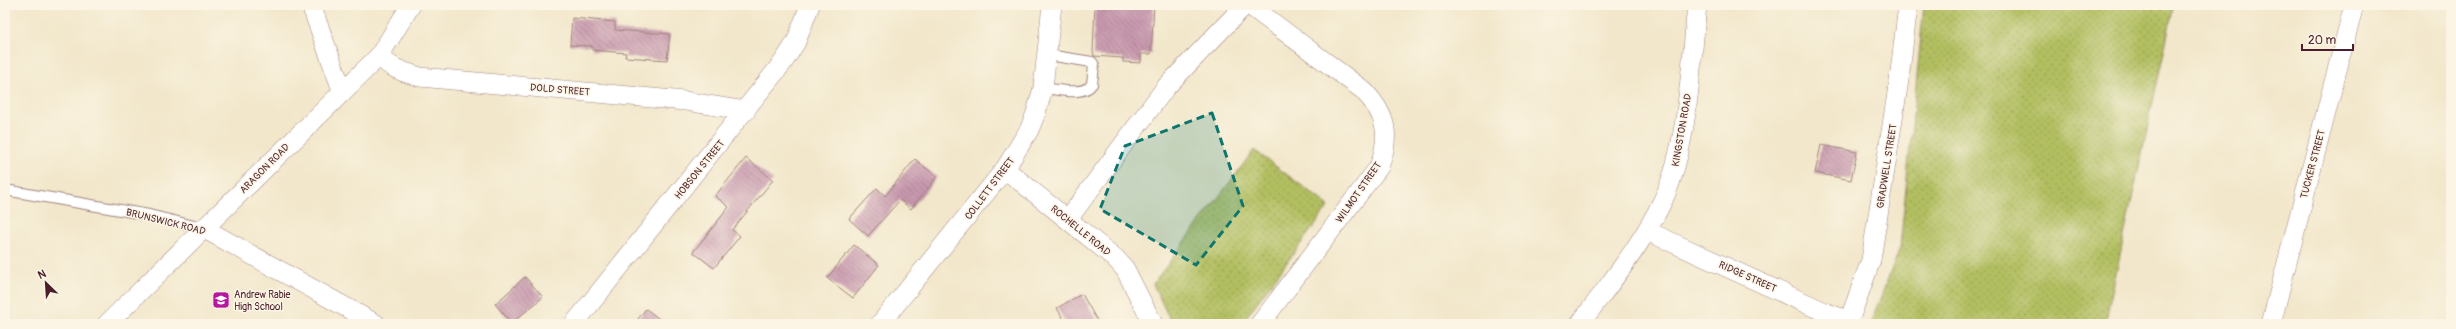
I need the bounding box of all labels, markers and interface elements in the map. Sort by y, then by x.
scale bar [2302,26,2353,52]
text: 20 m [2308,33,2337,48]
street label: DOLD STREET [530,81,591,99]
street label: KINGSTON ROAD [1670,93,1694,168]
street label: GRADWELL STREET [1874,123,1900,209]
street label: TUCKER STREET [2298,128,2328,200]
street label: HOBSON STREET [672,137,728,202]
street label: ARAGON ROAD [237,141,292,196]
street label: COLLETT STREET [962,155,1017,222]
street label: WILMOT STREET [1333,160,1384,225]
street label: ROCHELLE ROAD [1048,203,1113,259]
street label: BRUNSWICK ROAD [125,206,207,238]
street label: RIDGE STREET [1717,259,1779,295]
north arrow [26,263,66,303]
text: N [36,267,49,282]
place label: Andrew Rabie High School [234,289,290,313]
school or university icon: Andrew Rabie High School [211,290,231,310]

